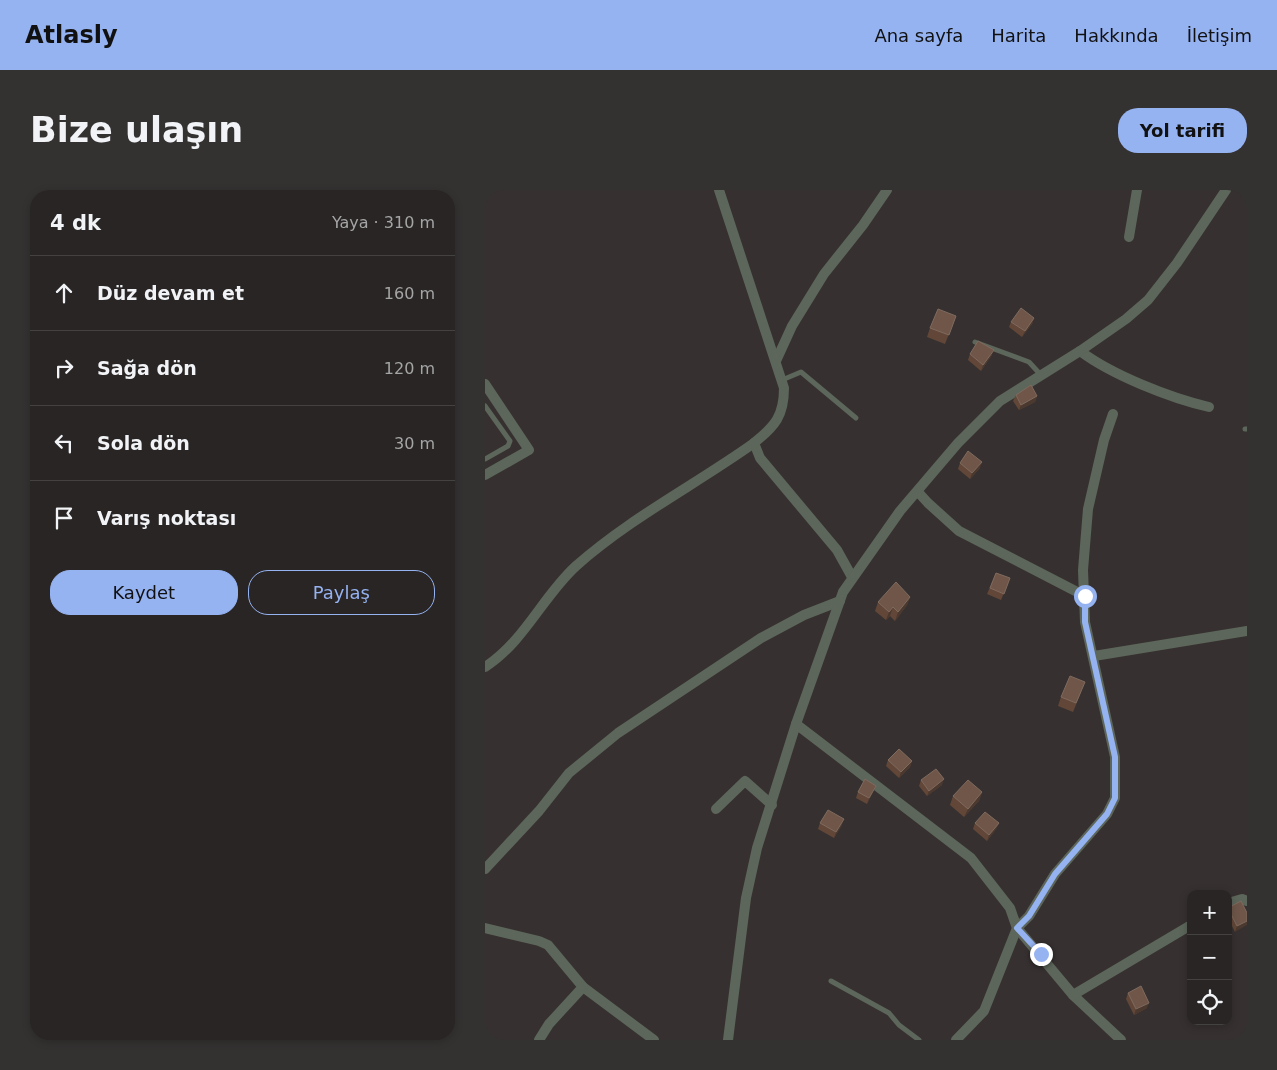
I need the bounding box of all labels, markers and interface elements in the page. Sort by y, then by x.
text: Atlasly [25,21,118,49]
text: Ana sayfa [874,25,963,46]
text: Harita [991,25,1046,46]
text: Hakkında [1074,25,1159,46]
text: İletişim [1187,25,1252,46]
button: Yol tarifi [1118,108,1247,153]
text: Bize ulaşın [30,110,243,150]
text: 4 dk [50,211,101,235]
text: Yaya · 310 m [332,213,435,232]
icon: ahead [50,279,78,307]
text: Düz devam et [97,282,244,304]
text: 160 m [384,284,435,303]
icon: right [50,354,78,382]
text: Sağa dön [97,357,197,379]
text: 120 m [384,359,435,378]
icon: left [50,429,78,457]
text: Sola dön [97,432,190,454]
text: 30 m [394,434,435,453]
icon: arrive [50,504,78,532]
text: Varış noktası [97,507,236,529]
button: Kaydet [50,570,238,615]
button: Paylaş [248,570,435,615]
route start [1074,585,1097,608]
map controls [1187,890,1232,1025]
button: + [1187,890,1232,935]
button: − [1187,935,1232,980]
route end [1030,943,1053,966]
button: locate [1187,980,1232,1025]

